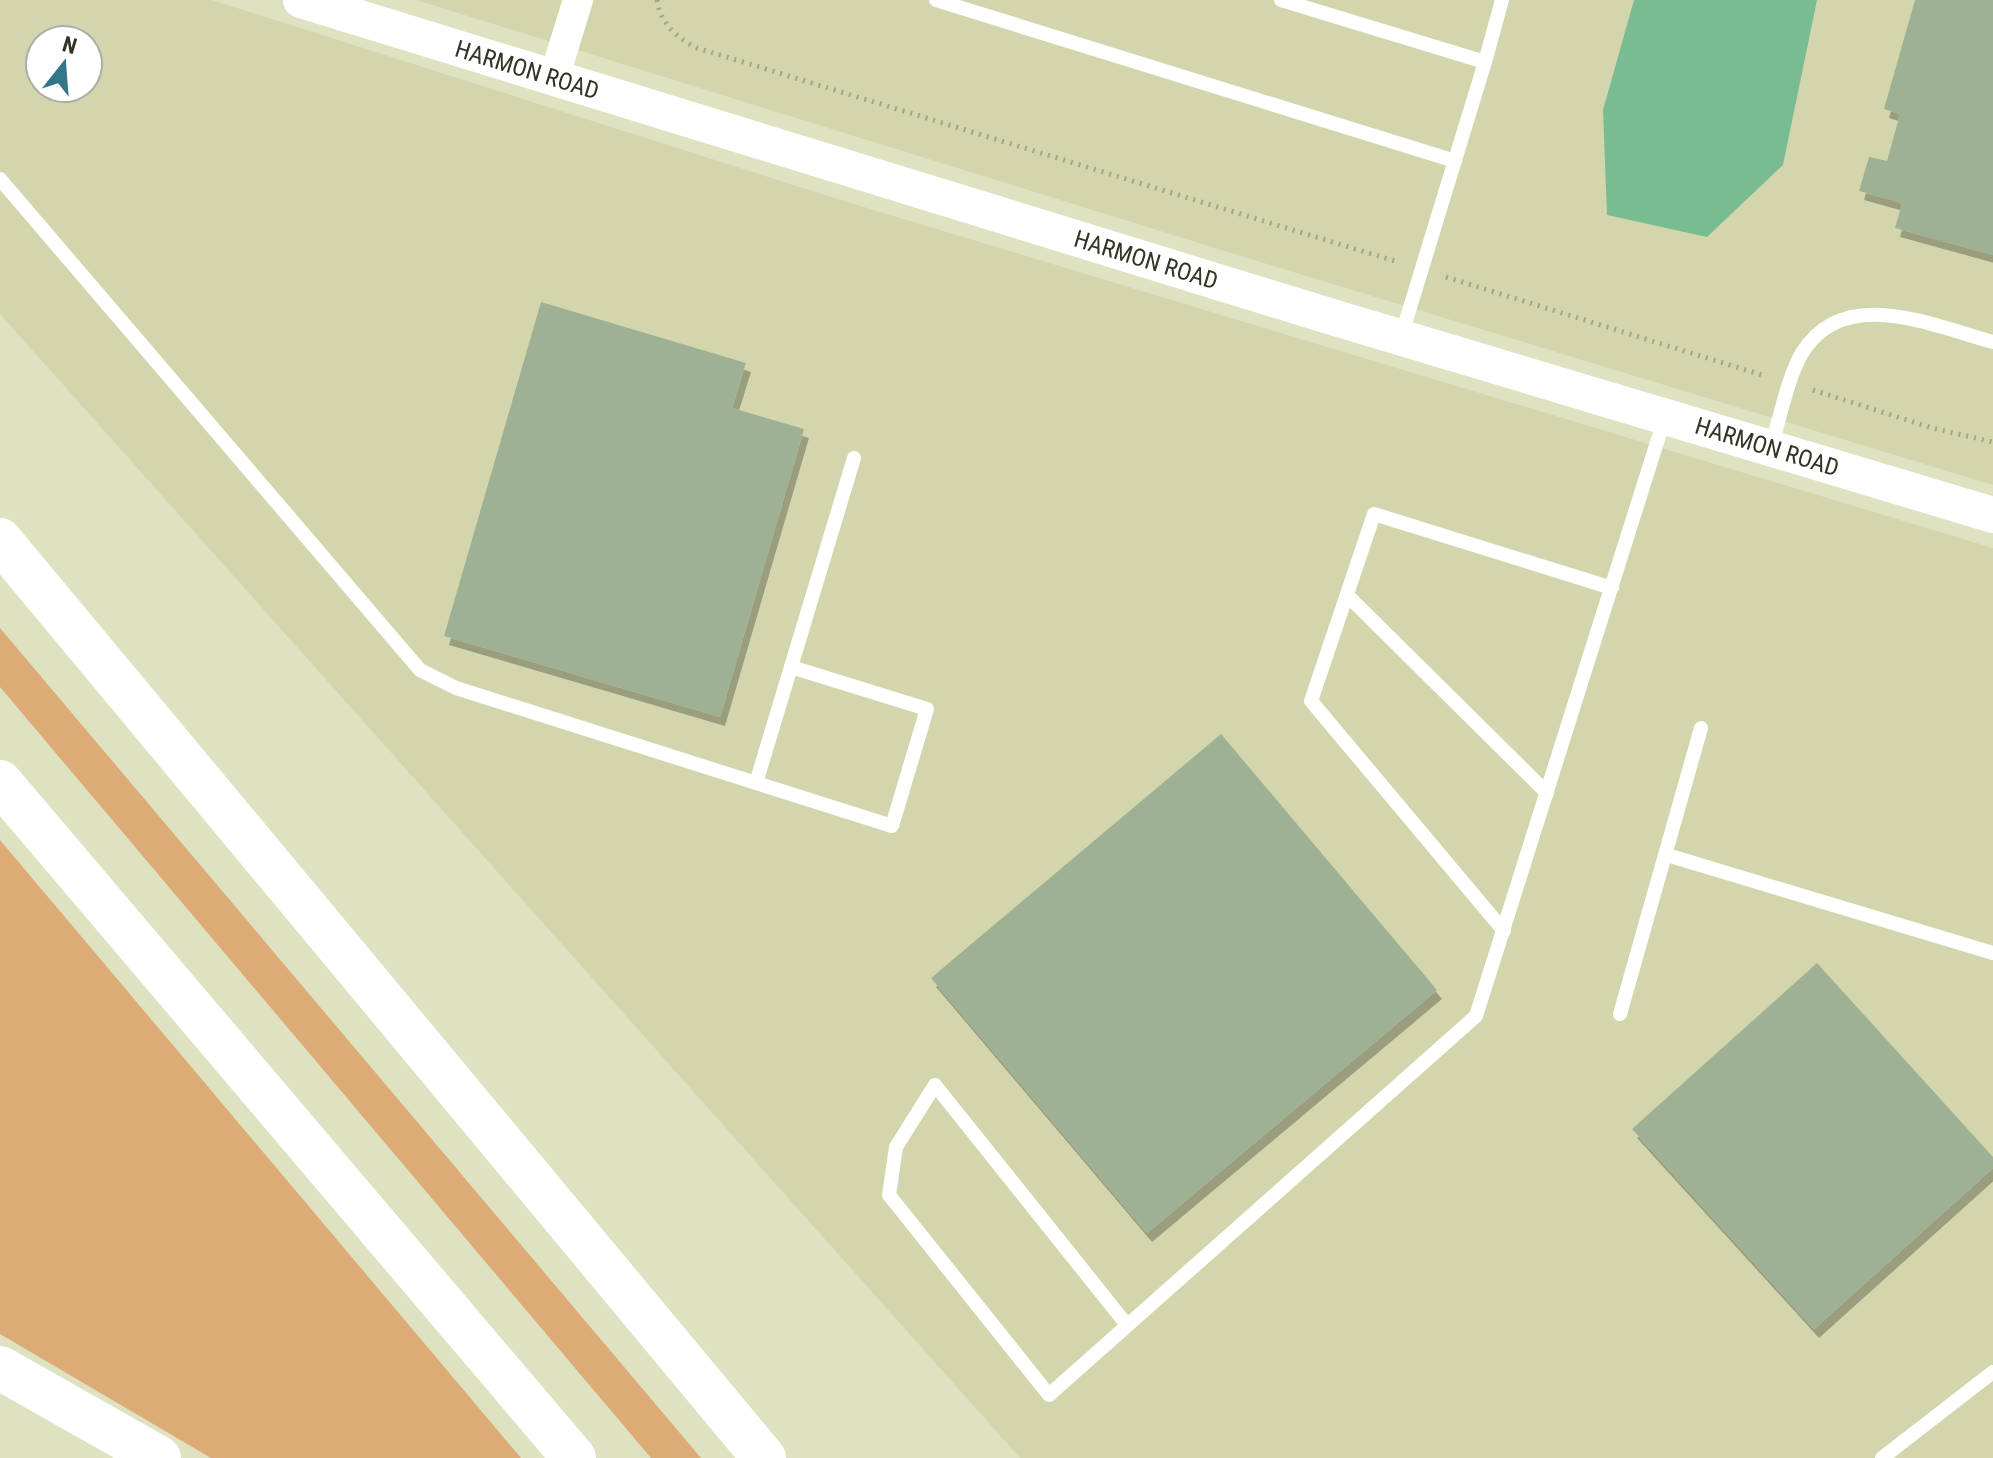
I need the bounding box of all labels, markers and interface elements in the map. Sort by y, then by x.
north arrow [24,24,104,104]
text: N [60,31,80,59]
street label: HARMON ROAD [452,35,602,105]
street label: HARMON ROAD [1071,225,1221,295]
street label: HARMON ROAD [1692,412,1842,482]

